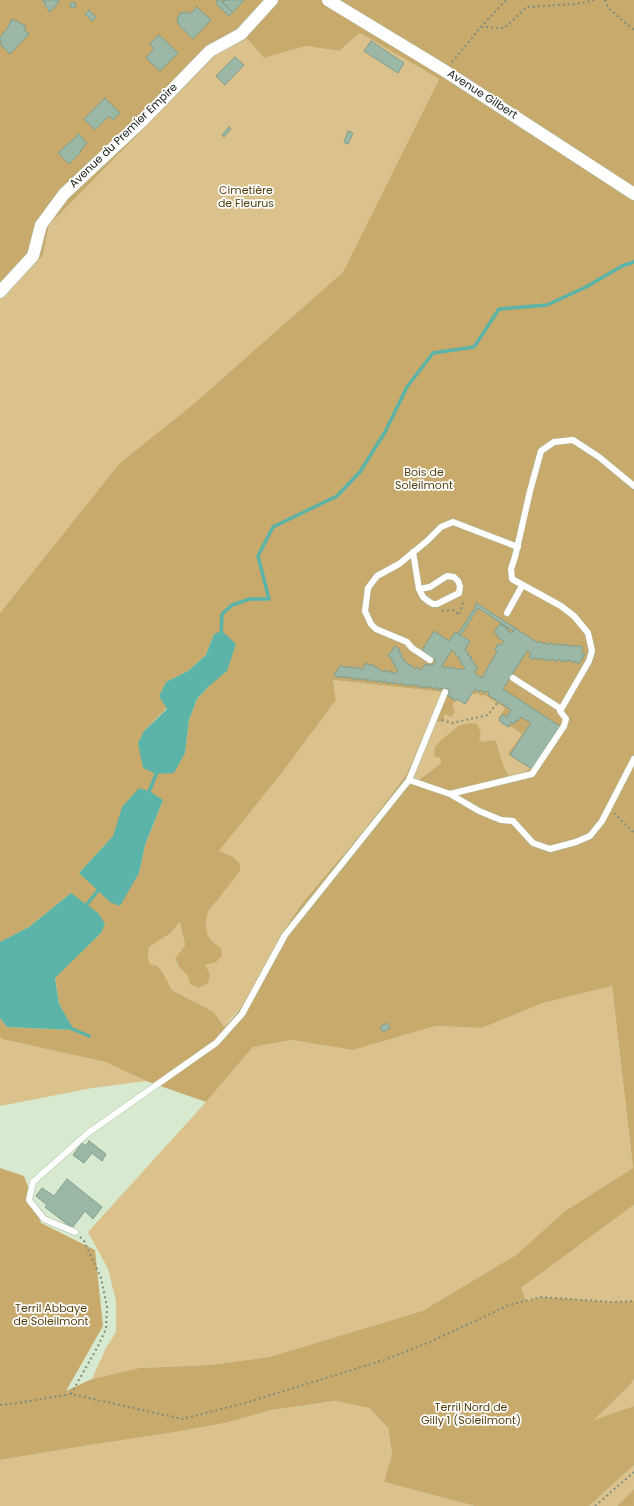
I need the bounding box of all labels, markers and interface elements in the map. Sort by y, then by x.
street label: Avenue Gilbert [445,68,519,122]
street label: Avenue du Premier Empire [67,81,181,191]
park label: Cimetière de Fleurus [218,184,274,210]
park label: Bois de Soleilmont [395,466,453,492]
park label: Terril Abbaye de Soleilmont [13,1302,89,1328]
park label: Terril Nord de Gilly 1 (Soleilmont) [421,1401,521,1427]

